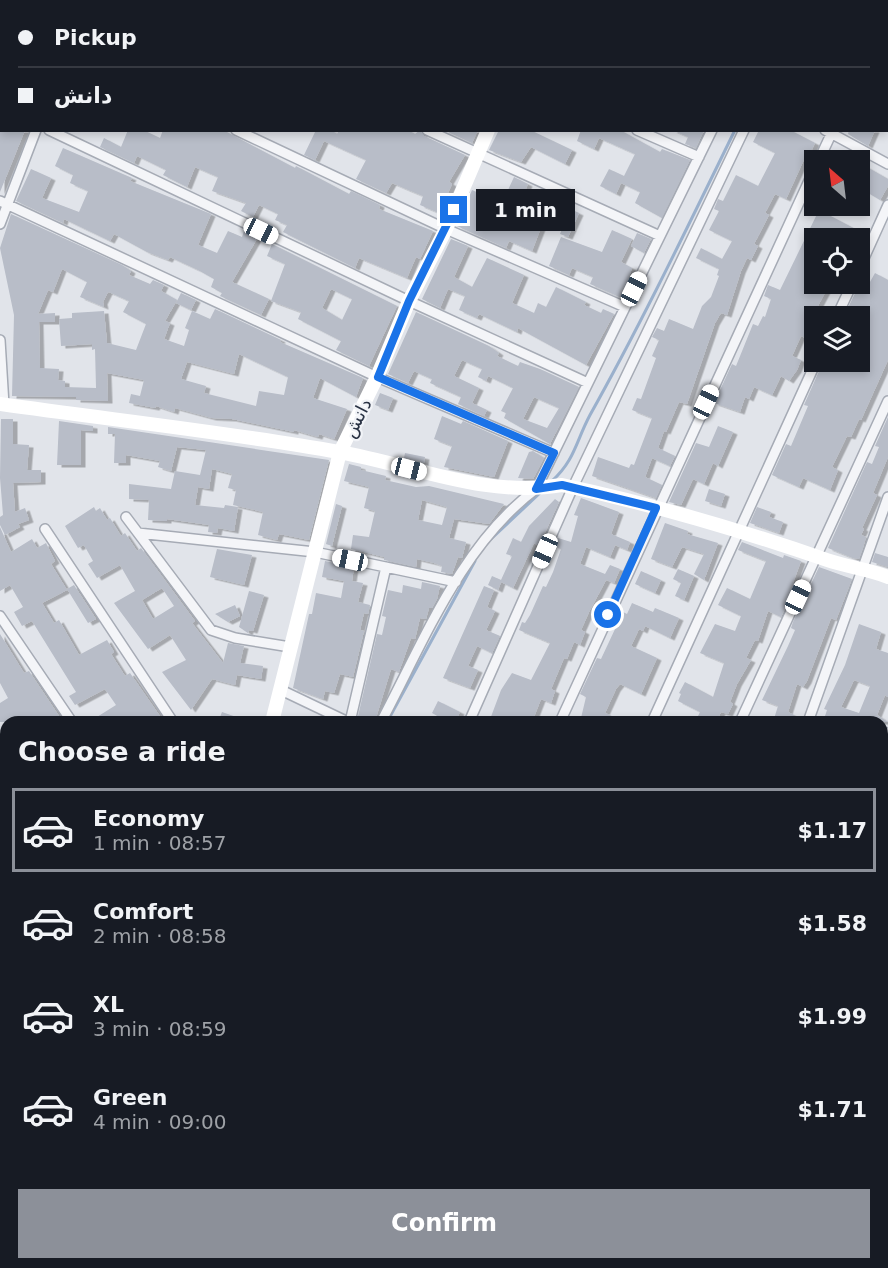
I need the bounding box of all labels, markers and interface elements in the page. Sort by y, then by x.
text: Pickup [54,25,137,50]
text: دانش [54,83,112,108]
north arrow [804,150,870,216]
map controls [804,150,870,372]
callout: 1 min [475,189,574,231]
route end [440,196,467,223]
text: 1 min [494,198,557,222]
car [241,215,281,247]
button: locate [804,228,870,294]
car [618,269,650,309]
button: layers [804,306,870,372]
car [690,382,722,422]
street label: دانش [338,395,376,441]
car [389,456,429,482]
car [529,531,561,571]
car [331,547,369,573]
car [782,577,814,617]
route start [594,601,621,628]
text: Choose a ride [18,736,226,767]
icon: car [21,803,75,857]
text: Economy [93,806,204,831]
text: $1.17 [797,818,867,843]
text: 1 min · 08:57 [93,831,227,855]
icon: car [21,896,75,950]
text: Comfort [93,899,193,924]
text: $1.58 [797,911,867,936]
text: 2 min · 08:58 [93,924,227,948]
icon: car [21,989,75,1043]
text: XL [93,992,124,1017]
text: $1.99 [797,1004,867,1029]
text: 3 min · 08:59 [93,1017,227,1041]
icon: car [21,1082,75,1136]
text: Green [93,1085,167,1110]
text: $1.71 [797,1097,867,1122]
text: 4 min · 09:00 [93,1110,227,1134]
button: Confirm [18,1189,870,1258]

